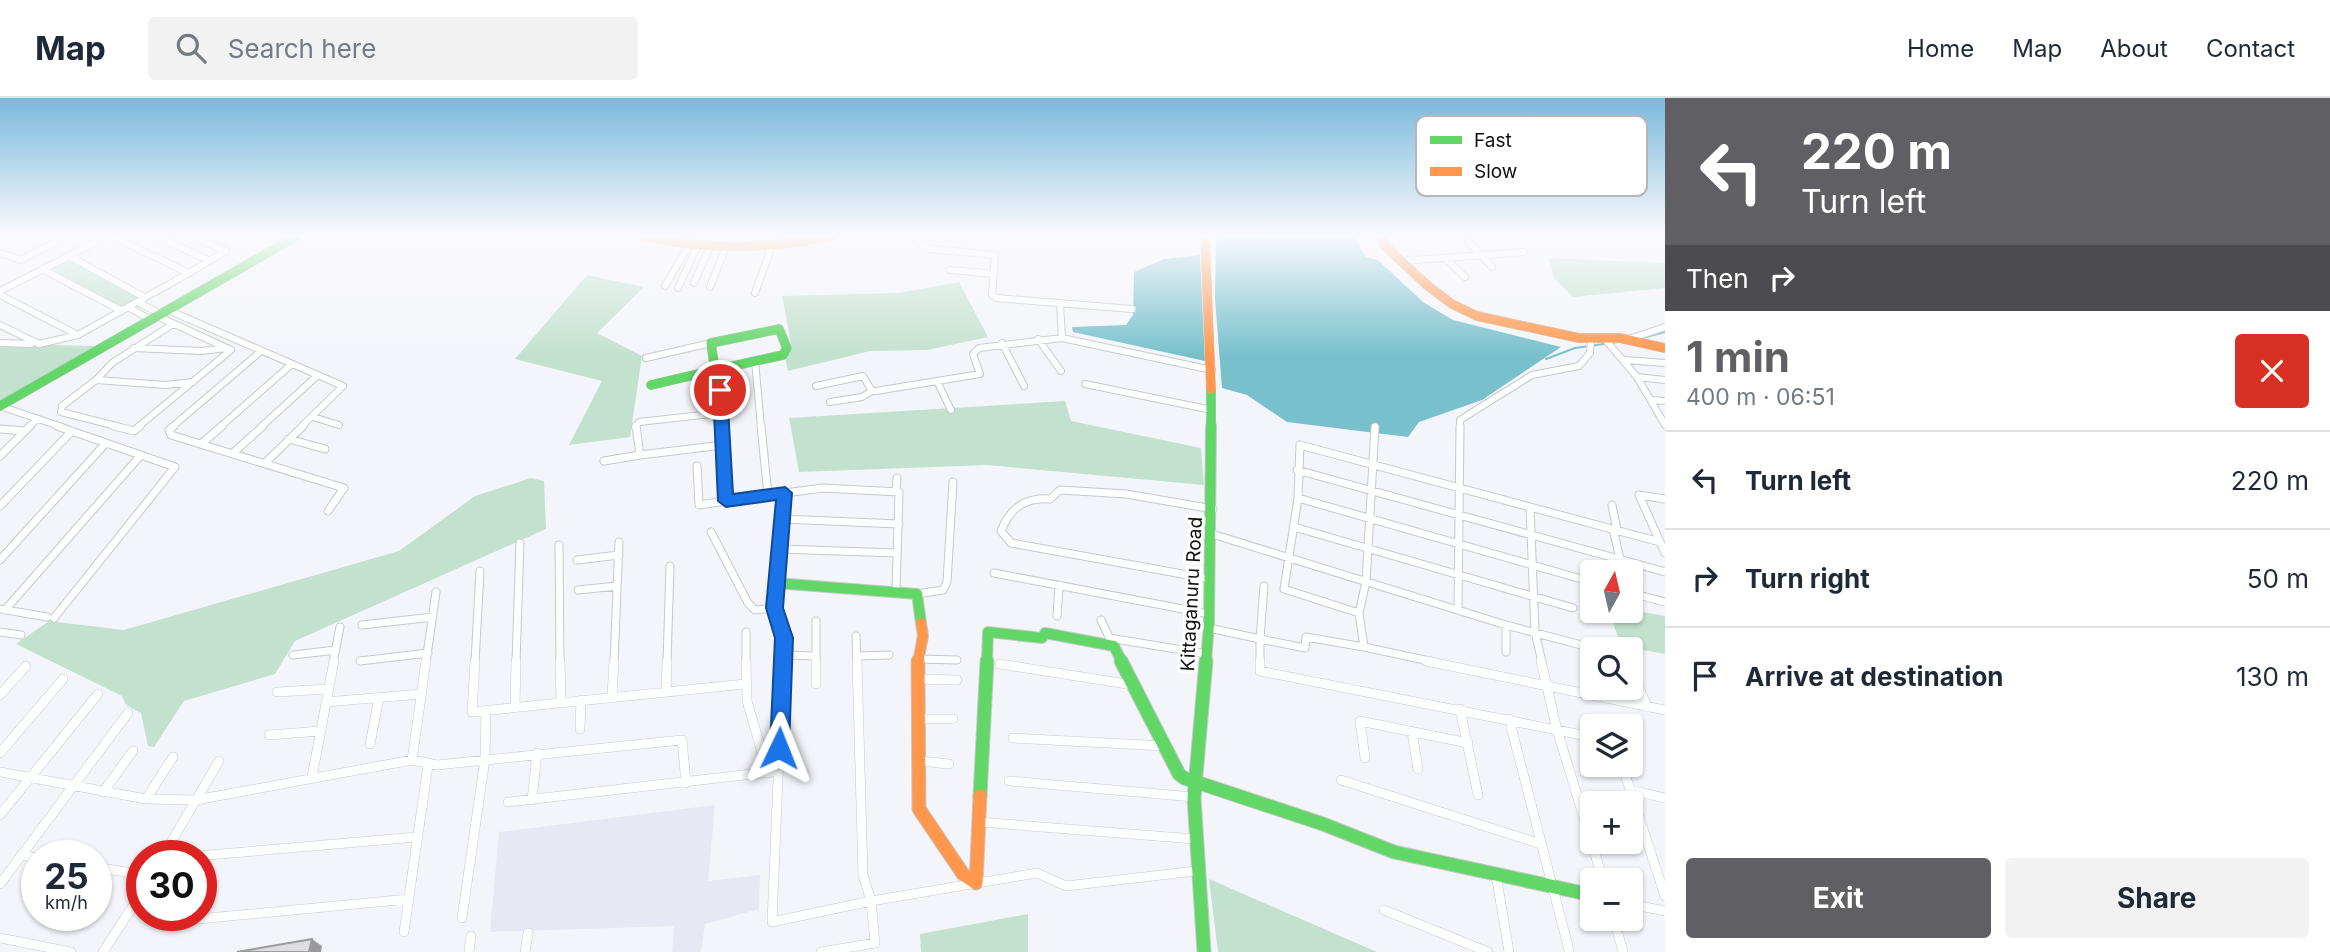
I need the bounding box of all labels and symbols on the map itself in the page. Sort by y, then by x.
legend [1416,116,1647,196]
text: Fast [1474,129,1512,152]
text: Slow [1474,160,1517,183]
pin [690,360,750,420]
street label: Kittaganuru Road [1176,516,1207,672]
north arrow [1580,560,1643,623]
position arrow [742,711,816,785]
speed limit sign: 30 [126,840,217,931]

